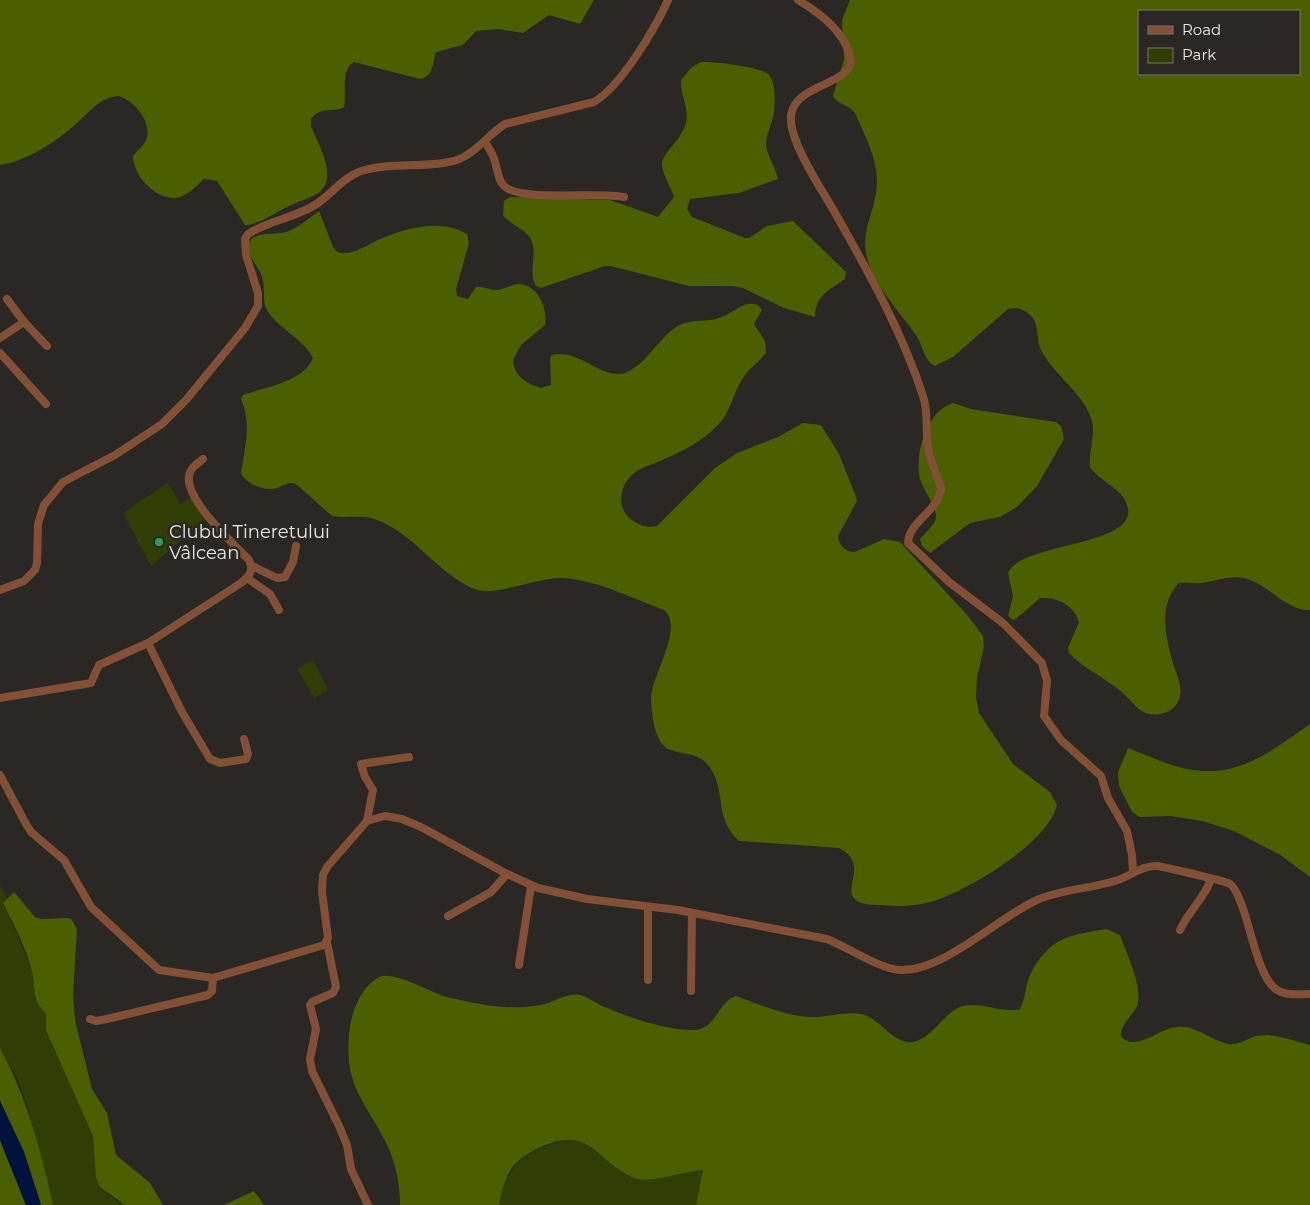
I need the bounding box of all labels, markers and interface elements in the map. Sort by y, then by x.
legend [1138,10,1300,75]
text: Road [1182,20,1221,39]
text: Park [1182,45,1216,64]
place label: Clubul Tineretului Vâlcean [169,521,330,564]
marker: Clubul Tineretului Vâlcean [153,536,165,548]

